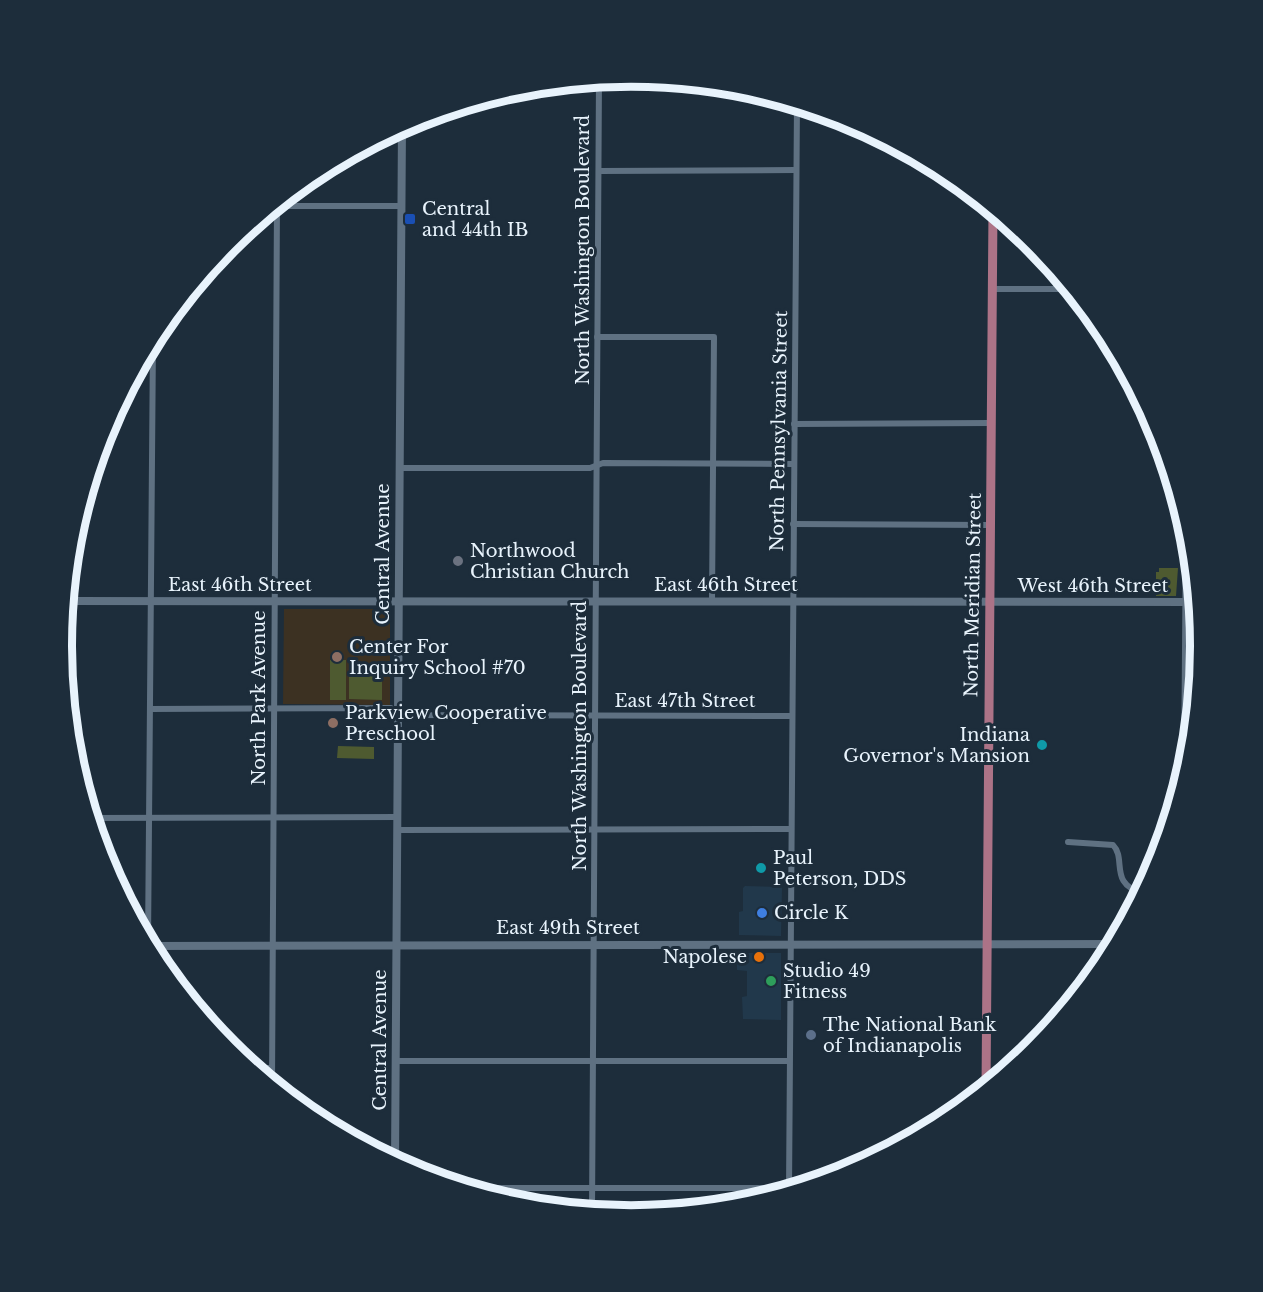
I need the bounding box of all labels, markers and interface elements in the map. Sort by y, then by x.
street label: North Washington Boulevard [572,115,594,385]
place label: Central and 44th IB [422,198,528,241]
marker: Central and 44th IB [403,212,417,226]
street label: North Pennsylvania Street [766,310,792,552]
street label: Central Avenue [372,483,394,625]
street label: North Meridian Street [960,492,986,697]
place label: Northwood Christian Church [470,540,630,583]
marker: Northwood Christian Church [451,554,465,568]
street label: East 46th Street [168,574,312,596]
street label: East 46th Street [654,574,798,596]
street label: West 46th Street [1017,575,1169,597]
street label: North Washington Boulevard [569,601,591,871]
street label: North Park Avenue [248,611,270,785]
place label: Center For Inquiry School #70 [349,636,526,679]
marker: Center For Inquiry School #70 [330,650,344,664]
street label: East 47th Street [614,690,756,712]
place label: Parkview Cooperative Preschool [345,702,547,745]
marker: Parkview Cooperative Preschool [326,716,340,730]
place label: Indiana Governor's Mansion [843,724,1030,767]
marker: Indiana Governor's Mansion [1035,738,1049,752]
place label: Paul Peterson, DDS [773,847,906,890]
marker: Paul Peterson, DDS [754,861,768,875]
place label: Circle K [774,902,849,924]
marker: Circle K [755,906,769,920]
street label: East 49th Street [496,917,640,939]
place label: Napolese [663,946,747,968]
marker: Napolese [752,950,766,964]
place label: Studio 49 Fitness [783,960,871,1003]
street label: Central Avenue [369,969,391,1111]
marker: Studio 49 Fitness [764,974,778,988]
place label: The National Bank of Indianapolis [823,1014,996,1057]
marker: The National Bank of Indianapolis [804,1028,818,1042]

